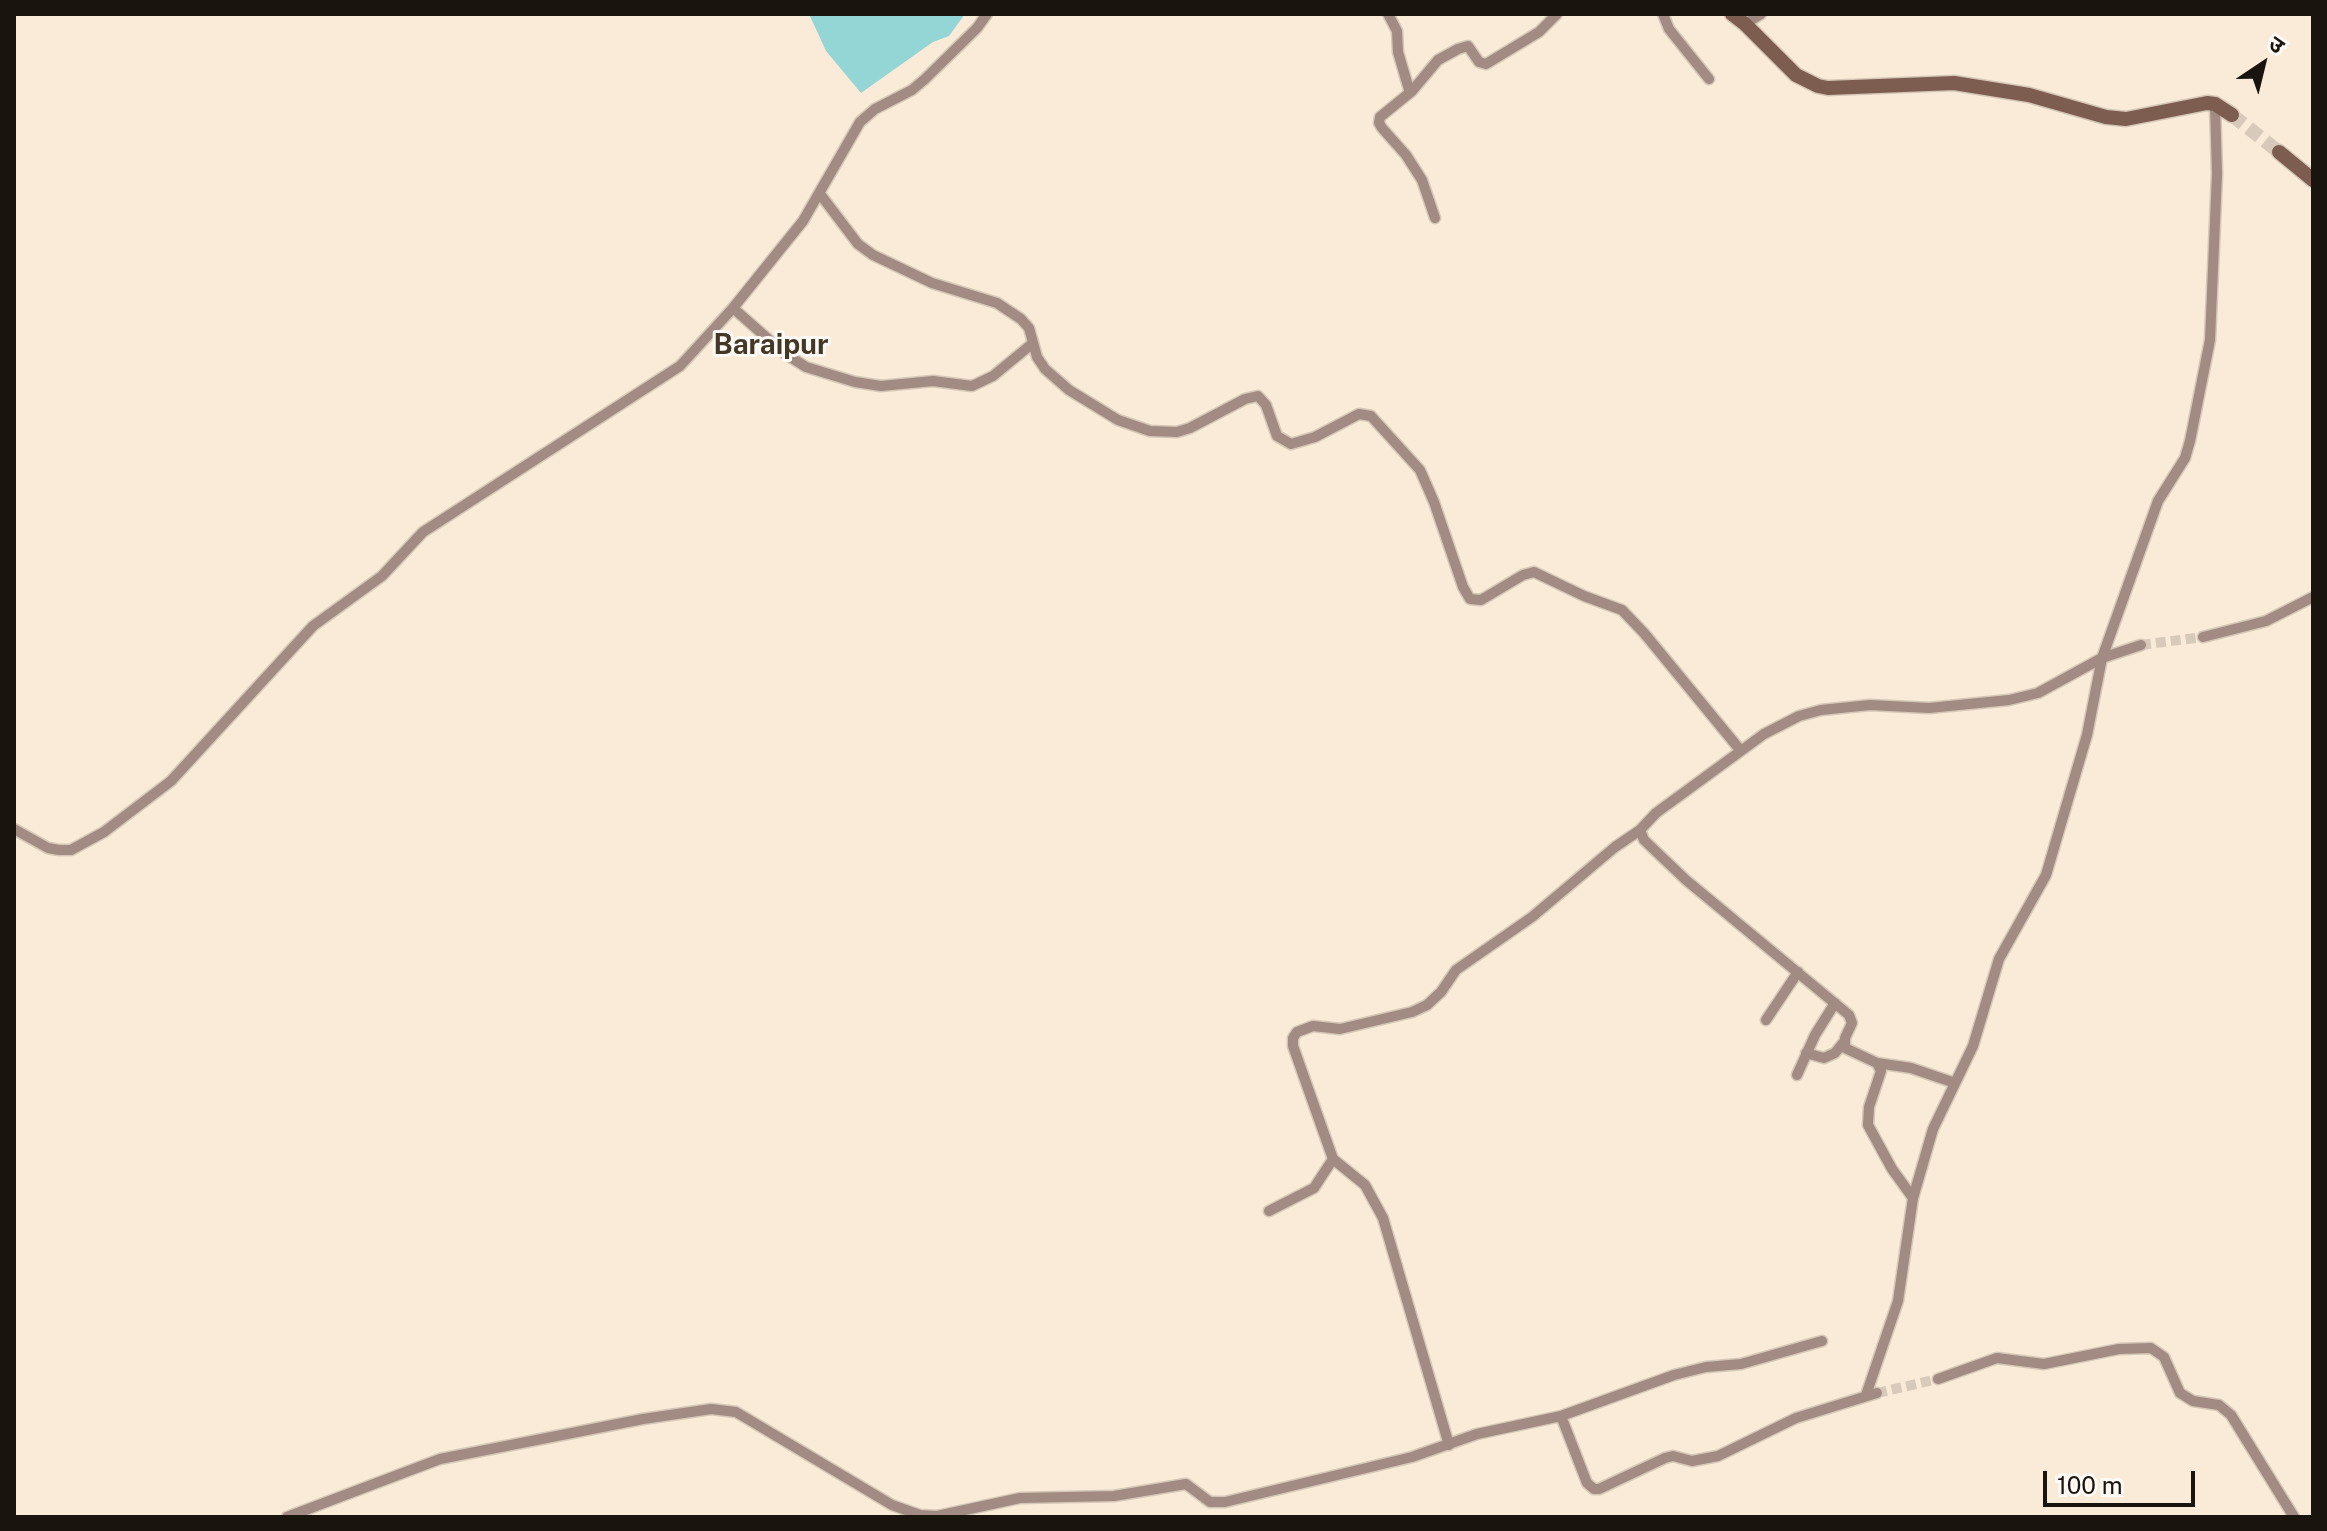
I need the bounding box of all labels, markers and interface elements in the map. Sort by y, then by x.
north arrow [2223,24,2303,104]
text: उ [2264,30,2289,59]
district label: Baraipur [714,328,828,362]
scale bar [2047,1455,2199,1505]
text: 100 m [2057,1471,2123,1499]

